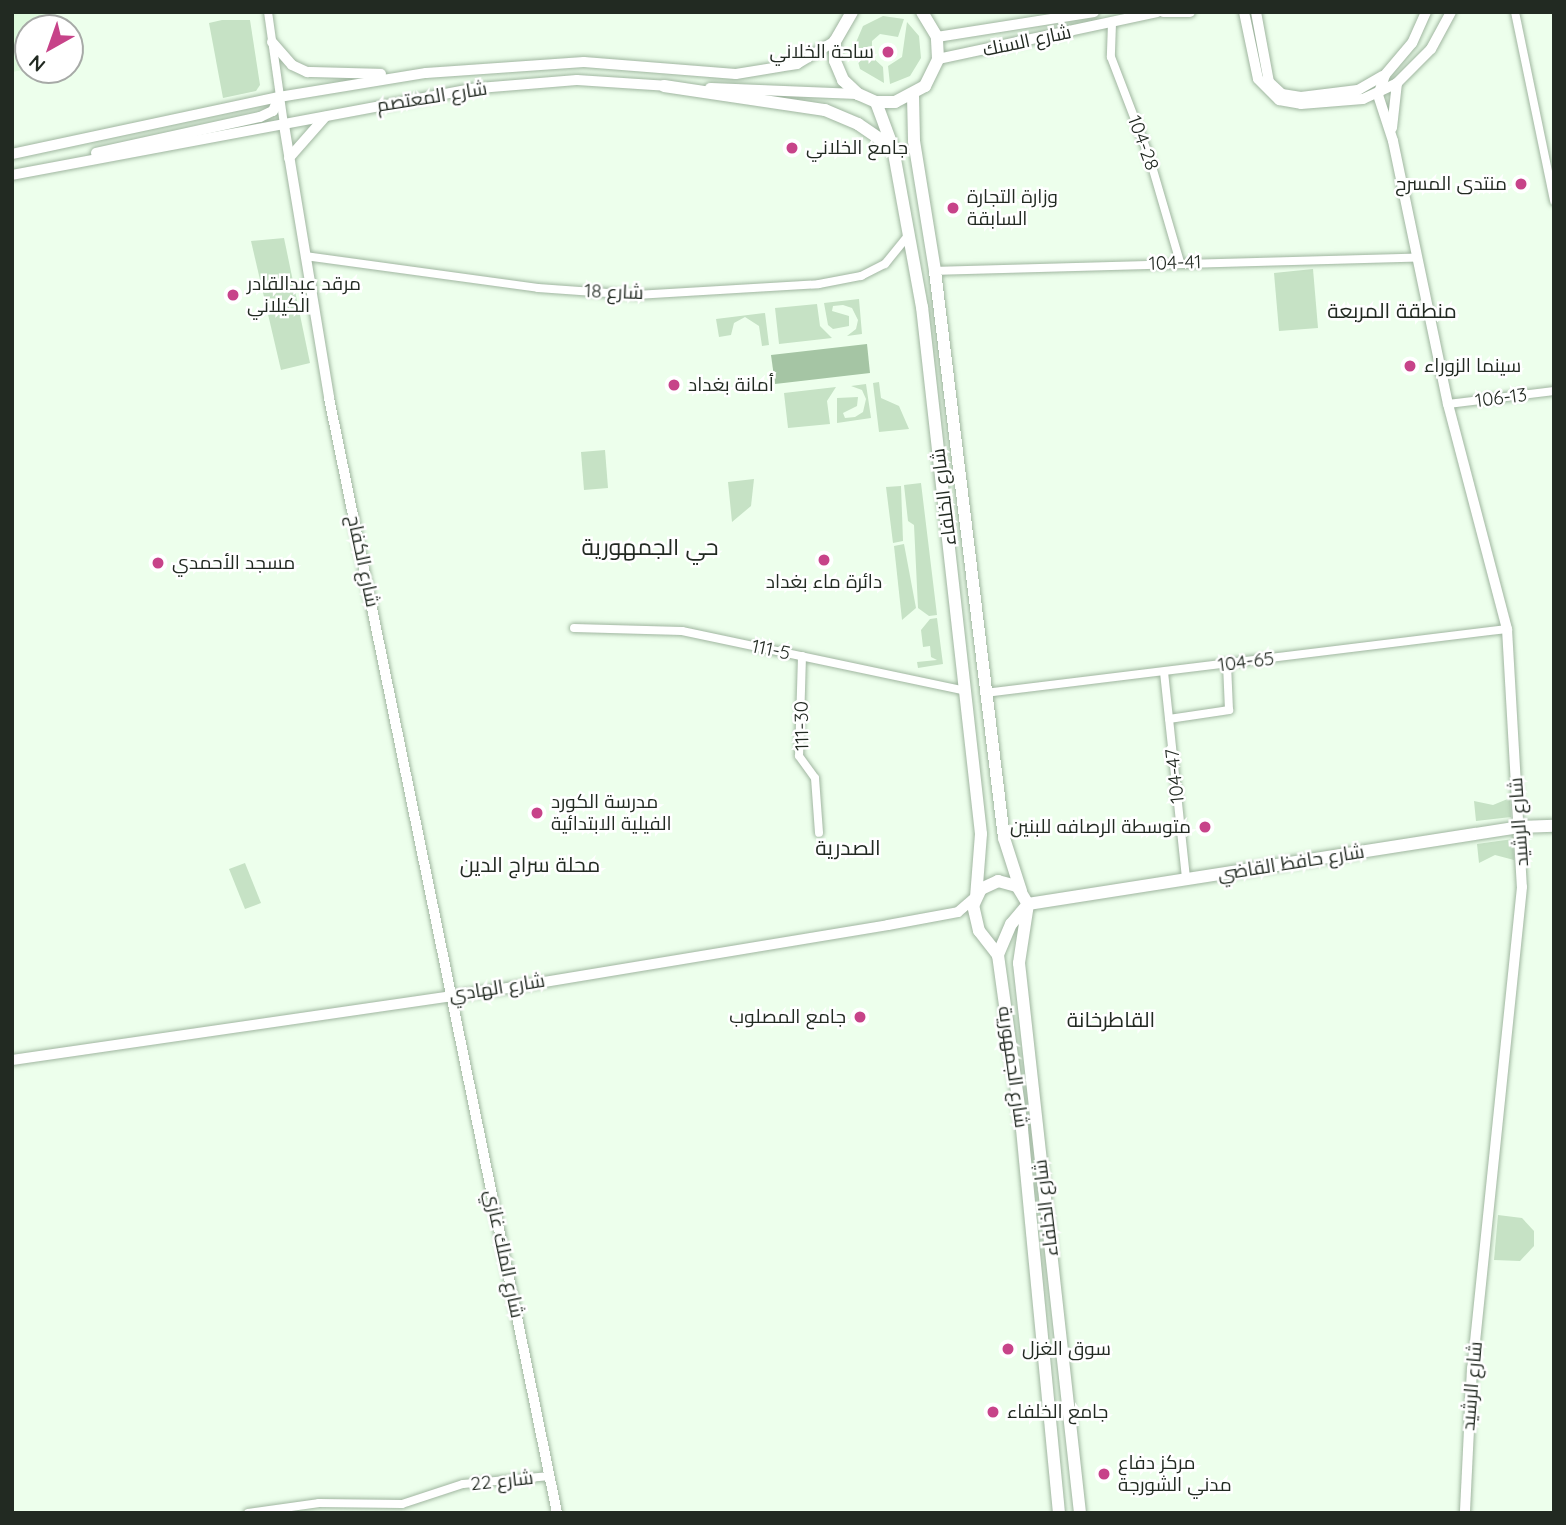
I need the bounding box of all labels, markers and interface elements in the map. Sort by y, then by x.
north arrow [14,14,84,84]
street label: شارع السنك [981,21,1073,61]
place label: ساحة الخلاني [770,41,874,63]
marker: ساحة الخلاني [880,44,896,60]
text: N [24,50,50,77]
street label: شارع المعتصم [375,77,489,117]
street label: 104-28 [1123,113,1163,173]
place label: جامع الخلاني [806,137,908,159]
marker: جامع الخلاني [784,140,800,156]
place label: منتدى المسرح [1395,173,1507,195]
marker: منتدى المسرح [1513,176,1529,192]
place label: وزارة التجارة السابقة [967,186,1058,230]
marker: وزارة التجارة السابقة [945,200,961,216]
street label: 104-41 [1148,251,1202,275]
place label: مرقد عبدالقادر الكيلاني [247,273,361,317]
street label: شارع 18 [584,280,644,304]
marker: مرقد عبدالقادر الكيلاني [225,287,241,303]
district label: منطقة المربعة [1327,297,1457,323]
place label: سينما الزوراء [1424,355,1521,377]
marker: سينما الزوراء [1402,358,1418,374]
place label: أمانة بغداد [688,374,774,396]
marker: أمانة بغداد [666,377,682,393]
street label: 106-13 [1474,384,1528,412]
street label: شارع الخلفاء [927,447,961,547]
street label: شارع الكفاح [342,513,384,609]
district label: حي الجمهورية [581,533,719,561]
place label: مسجد الأحمدي [172,552,295,574]
marker: دائرة ماء بغداد [816,552,832,568]
marker: مسجد الأحمدي [150,555,166,571]
place label: دائرة ماء بغداد [766,571,882,593]
street label: 111-5 [750,635,792,665]
street label: 104-65 [1217,647,1275,677]
street label: 111-30 [790,701,814,751]
street label: 104-47 [1161,747,1189,805]
street label: شارع الرشيد [1505,777,1533,867]
place label: مدرسة الكورد الفيلية الابتدائية [551,791,672,835]
marker: مدرسة الكورد الفيلية الابتدائية [529,805,545,821]
place label: متوسطة الرصافه للبنين [1010,816,1191,838]
marker: متوسطة الرصافه للبنين [1197,819,1213,835]
district label: الصدرية [815,834,881,860]
street label: شارع حافظ القاضي [1216,840,1366,886]
district label: محلة سراج الدين [460,851,600,877]
street label: شارع الهادي [447,969,547,1007]
street label: شارع الجمهورية [993,1005,1033,1129]
place label: جامع المصلوب [729,1006,846,1028]
district label: القاطرخانة [1067,1006,1155,1032]
marker: جامع المصلوب [852,1009,868,1025]
street label: شارع الخلفاء [1029,1158,1063,1258]
street label: شارع الملك غازي [479,1188,529,1320]
place label: سوق الغزل [1022,1338,1111,1360]
street label: شارع الرشيد [1457,1340,1487,1432]
marker: سوق الغزل [1000,1341,1016,1357]
place label: جامع الخلفاء [1007,1401,1108,1423]
marker: جامع الخلفاء [985,1404,1001,1420]
place label: مركز دفاع مدني الشورجة [1118,1452,1232,1496]
street label: شارع 22 [469,1466,535,1496]
marker: مركز دفاع مدني الشورجة [1096,1466,1112,1482]

